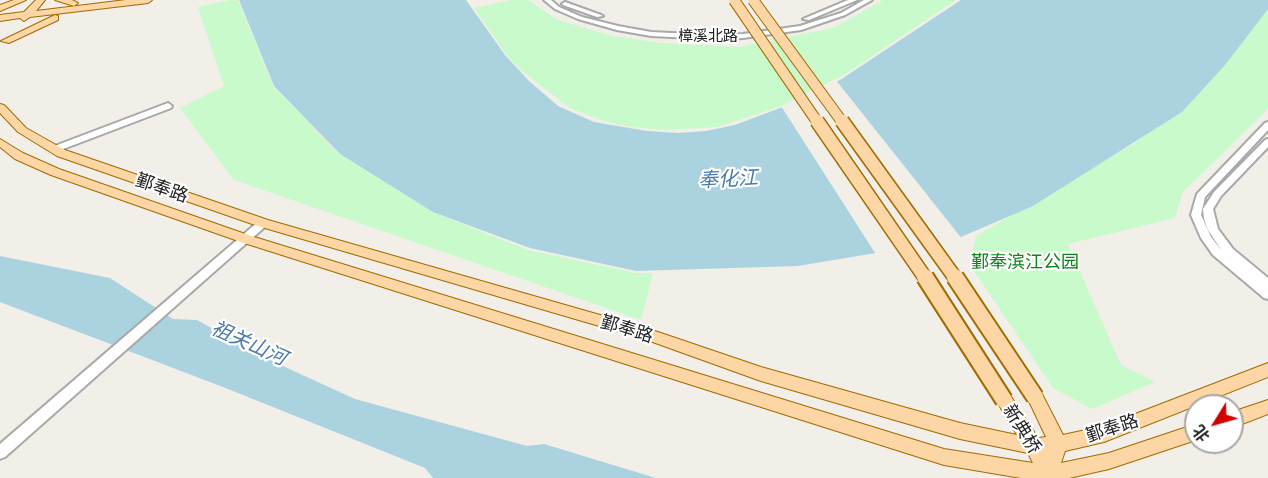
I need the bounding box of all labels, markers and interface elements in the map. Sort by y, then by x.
street label: 樟溪北路 [678,27,738,45]
water label: 奉化江 [697,165,759,193]
street label: 鄞奉路 [133,169,191,207]
park label: 鄞奉滨江公园 [971,251,1079,273]
street label: 鄞奉路 [598,311,656,347]
water label: 祖关山河 [208,316,290,370]
north arrow [1184,394,1244,454]
street label: 新典桥 [999,400,1045,458]
street label: 鄞奉路 [1083,409,1141,447]
text: 北 [1189,422,1213,445]

